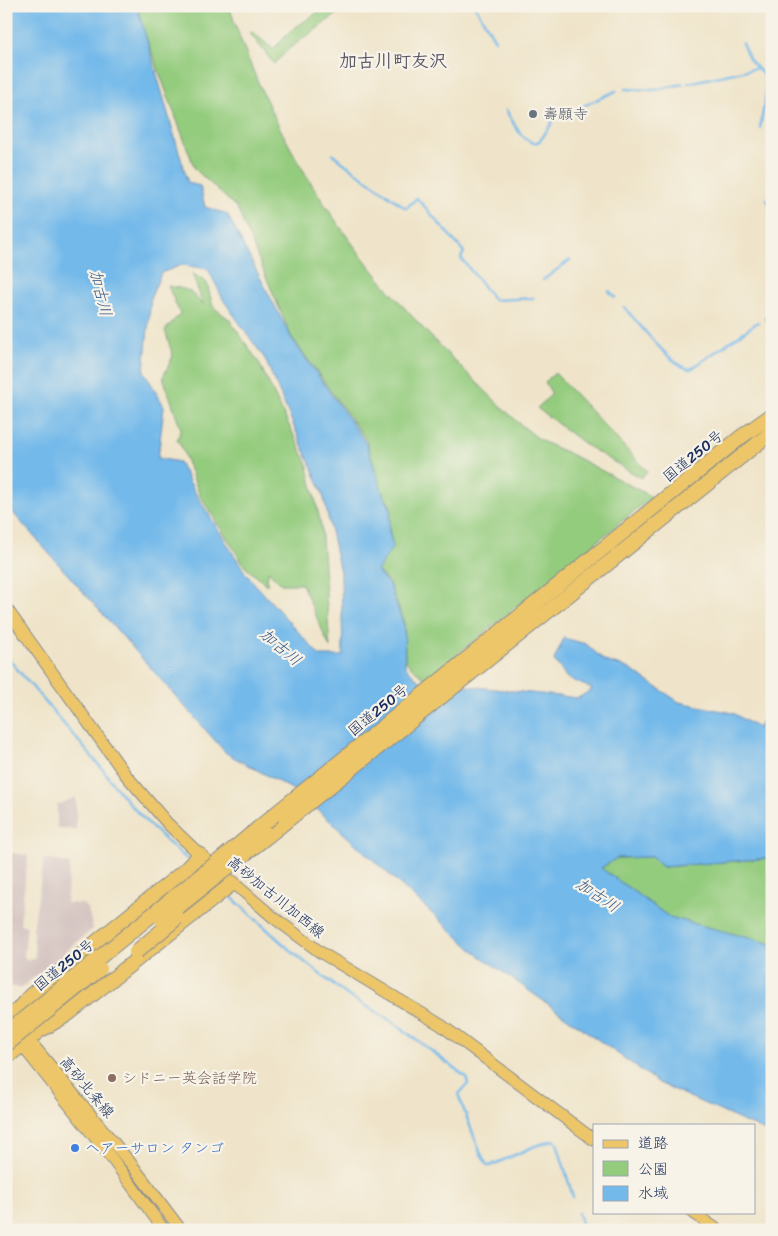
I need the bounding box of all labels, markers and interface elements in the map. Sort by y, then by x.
district label: 加古川町友沢 [339,45,447,77]
place label: 壽願寺 [543,101,588,127]
marker: 壽願寺 [527,108,539,120]
water label: 加古川 [81,266,121,320]
street label: 国道250号 [657,423,729,489]
water label: 加古川 [253,620,309,674]
street label: 国道250号 [342,677,414,743]
street label: 高砂加古川加西線 [221,849,331,945]
water label: 加古川 [570,870,626,920]
street label: 国道250号 [28,932,100,998]
street label: 高砂北条線 [53,1050,121,1124]
place label: シドニー英会話学院 [122,1065,257,1091]
marker: シドニー英会話学院 [106,1072,118,1084]
legend [593,1124,756,1214]
text: 道路 [638,1130,668,1156]
place label: ヘアーサロン タンゴ [85,1135,224,1161]
marker: ヘアーサロン タンゴ [69,1142,81,1154]
text: 公園 [638,1156,668,1182]
text: 水域 [638,1180,668,1206]

